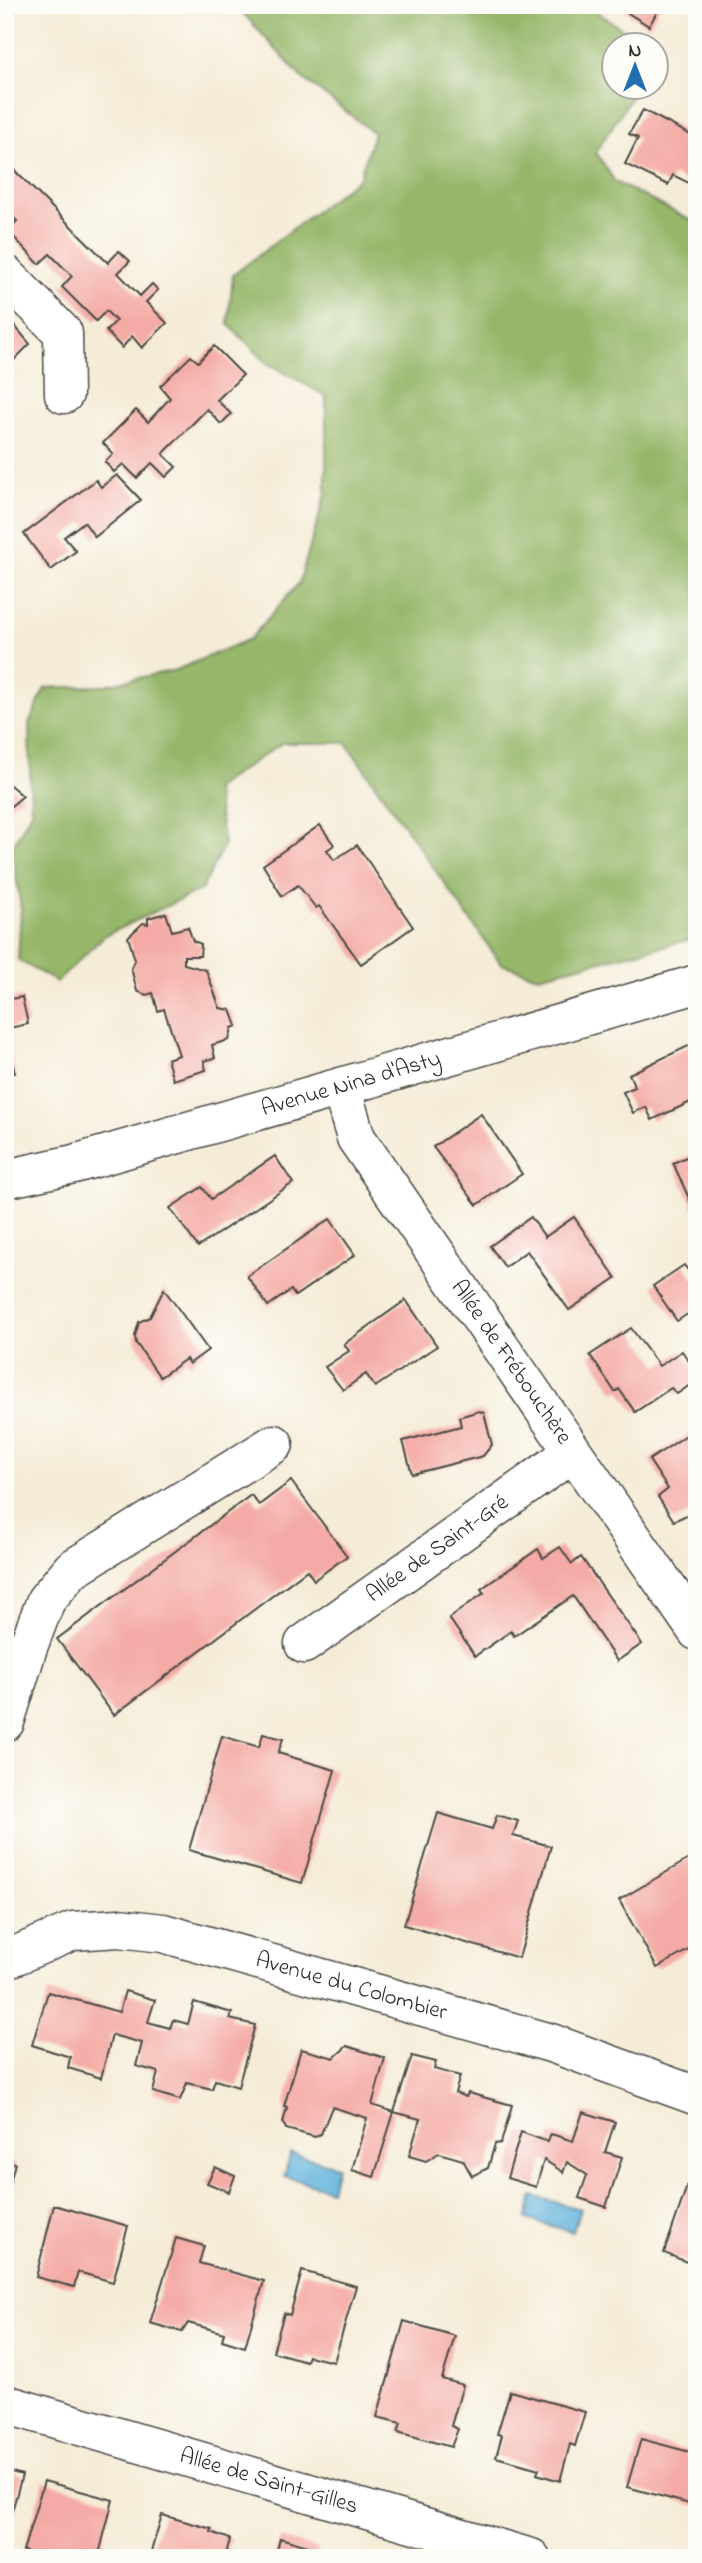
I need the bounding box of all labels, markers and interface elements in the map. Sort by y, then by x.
north arrow [600,32,670,102]
text: N [629,38,642,65]
street label: Avenue Nina d'Asty [257,1042,445,1126]
street label: Allée de Frébouchère [442,1273,580,1452]
street label: Allée de Saint-Gré [359,1486,516,1611]
street label: Avenue du Colombier [252,1944,452,2029]
street label: Allée de Saint-Gilles [176,2439,362,2523]

